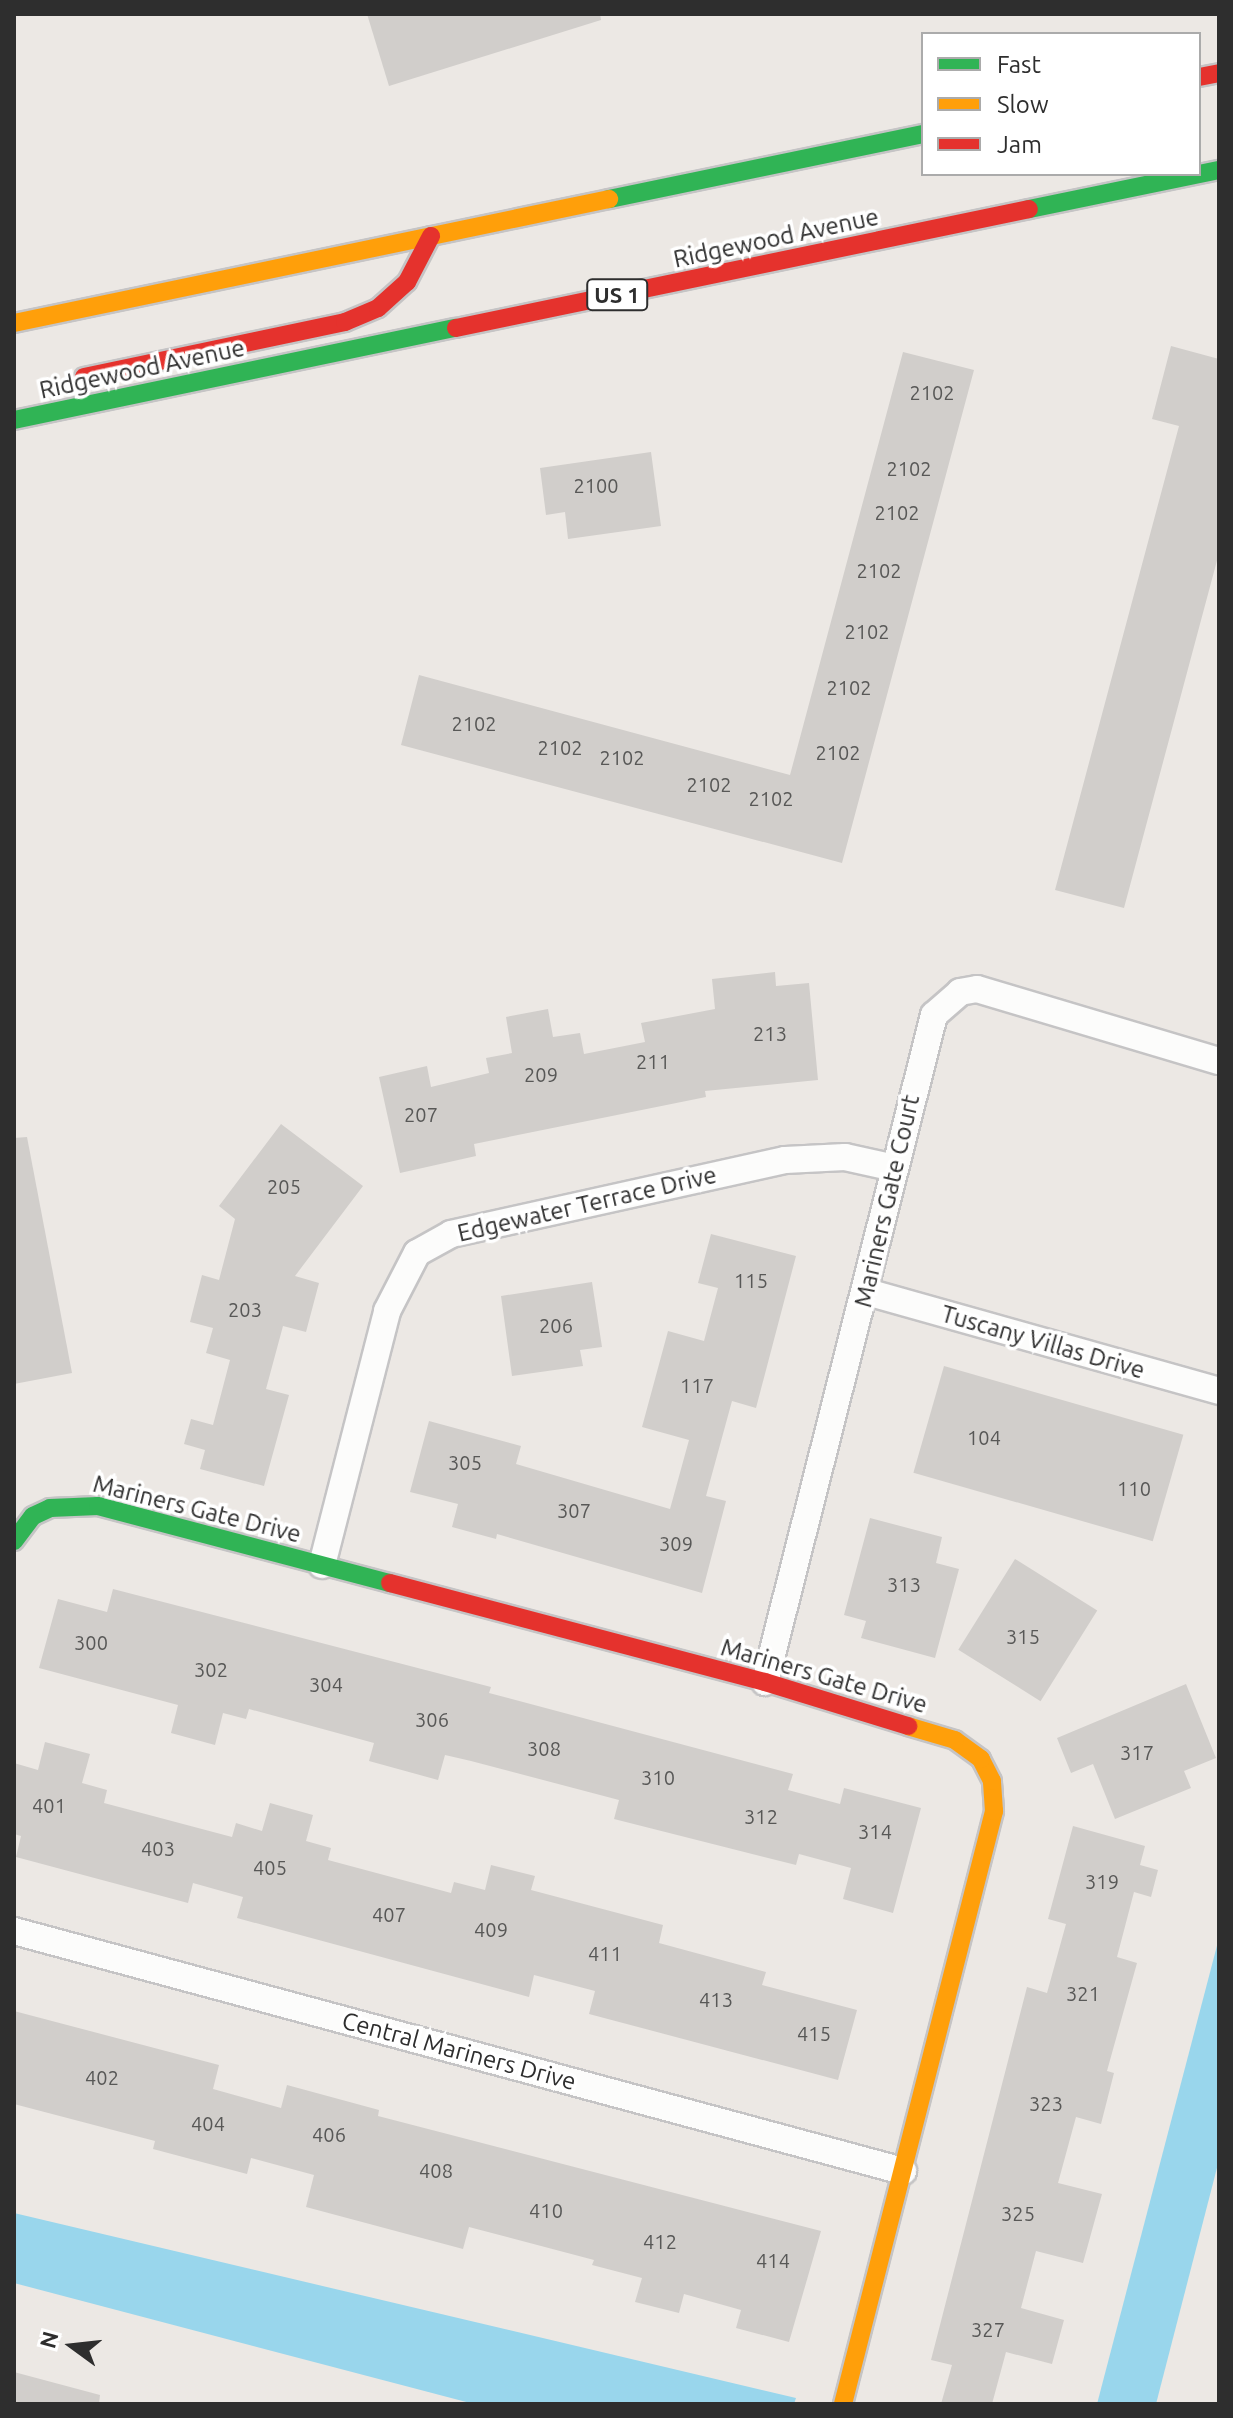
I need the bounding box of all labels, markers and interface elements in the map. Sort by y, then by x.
legend [921,32,1201,176]
text: Fast [997,51,1041,78]
text: Slow [997,91,1049,118]
text: Jam [997,131,1042,158]
street label: Ridgewood Avenue [671,202,881,274]
road number: US 1 [585,277,649,313]
street label: Ridgewood Avenue [37,333,247,405]
house number: 2102 [909,380,955,404]
house number: 2102 [886,456,932,480]
house number: 2100 [573,473,619,497]
house number: 2102 [874,500,920,524]
house number: 2102 [856,558,902,582]
house number: 2102 [844,619,890,643]
house number: 2102 [826,675,872,699]
house number: 2102 [451,711,497,735]
house number: 2102 [537,735,583,759]
house number: 2102 [815,740,861,764]
house number: 2102 [599,745,645,769]
house number: 2102 [686,772,732,796]
house number: 2102 [748,786,794,810]
house number: 213 [753,1021,787,1045]
house number: 211 [636,1049,670,1073]
house number: 209 [524,1062,558,1086]
street label: Mariners Gate Court [849,1092,925,1310]
house number: 207 [404,1102,438,1126]
street label: Edgewater Terrace Drive [455,1160,719,1248]
house number: 205 [267,1174,301,1198]
house number: 115 [734,1268,768,1292]
house number: 203 [228,1297,262,1321]
street label: Tuscany Villas Drive [938,1299,1148,1385]
house number: 206 [539,1313,573,1337]
house number: 117 [680,1373,714,1397]
house number: 104 [967,1425,1001,1449]
house number: 305 [448,1450,482,1474]
street label: Mariners Gate Drive [90,1469,304,1549]
house number: 110 [1117,1476,1151,1500]
house number: 307 [557,1498,591,1522]
house number: 309 [659,1531,693,1555]
house number: 313 [887,1572,921,1596]
house number: 315 [1006,1624,1040,1648]
house number: 300 [74,1630,108,1654]
street label: Mariners Gate Drive [718,1633,930,1719]
house number: 302 [194,1657,228,1681]
house number: 304 [309,1672,343,1696]
house number: 306 [415,1707,449,1731]
house number: 308 [527,1736,561,1760]
house number: 317 [1120,1740,1154,1764]
house number: 310 [641,1765,675,1789]
house number: 401 [32,1793,66,1817]
house number: 312 [744,1804,778,1828]
house number: 314 [858,1819,892,1843]
house number: 403 [141,1836,175,1860]
house number: 405 [253,1855,287,1879]
house number: 319 [1085,1869,1119,1893]
house number: 407 [372,1902,406,1926]
house number: 409 [474,1917,508,1941]
house number: 411 [588,1941,622,1965]
house number: 321 [1066,1981,1100,2005]
house number: 413 [699,1987,733,2011]
street label: Central Mariners Drive [339,2006,579,2096]
house number: 415 [797,2021,831,2045]
house number: 402 [85,2065,119,2089]
house number: 323 [1029,2091,1063,2115]
house number: 404 [191,2111,225,2135]
house number: 406 [312,2122,346,2146]
house number: 408 [419,2158,453,2182]
house number: 410 [529,2198,563,2222]
house number: 325 [1001,2201,1035,2225]
house number: 412 [643,2229,677,2253]
house number: 414 [756,2248,790,2272]
north arrow [32,2306,112,2386]
house number: 327 [971,2317,1005,2341]
text: N [34,2329,63,2351]

